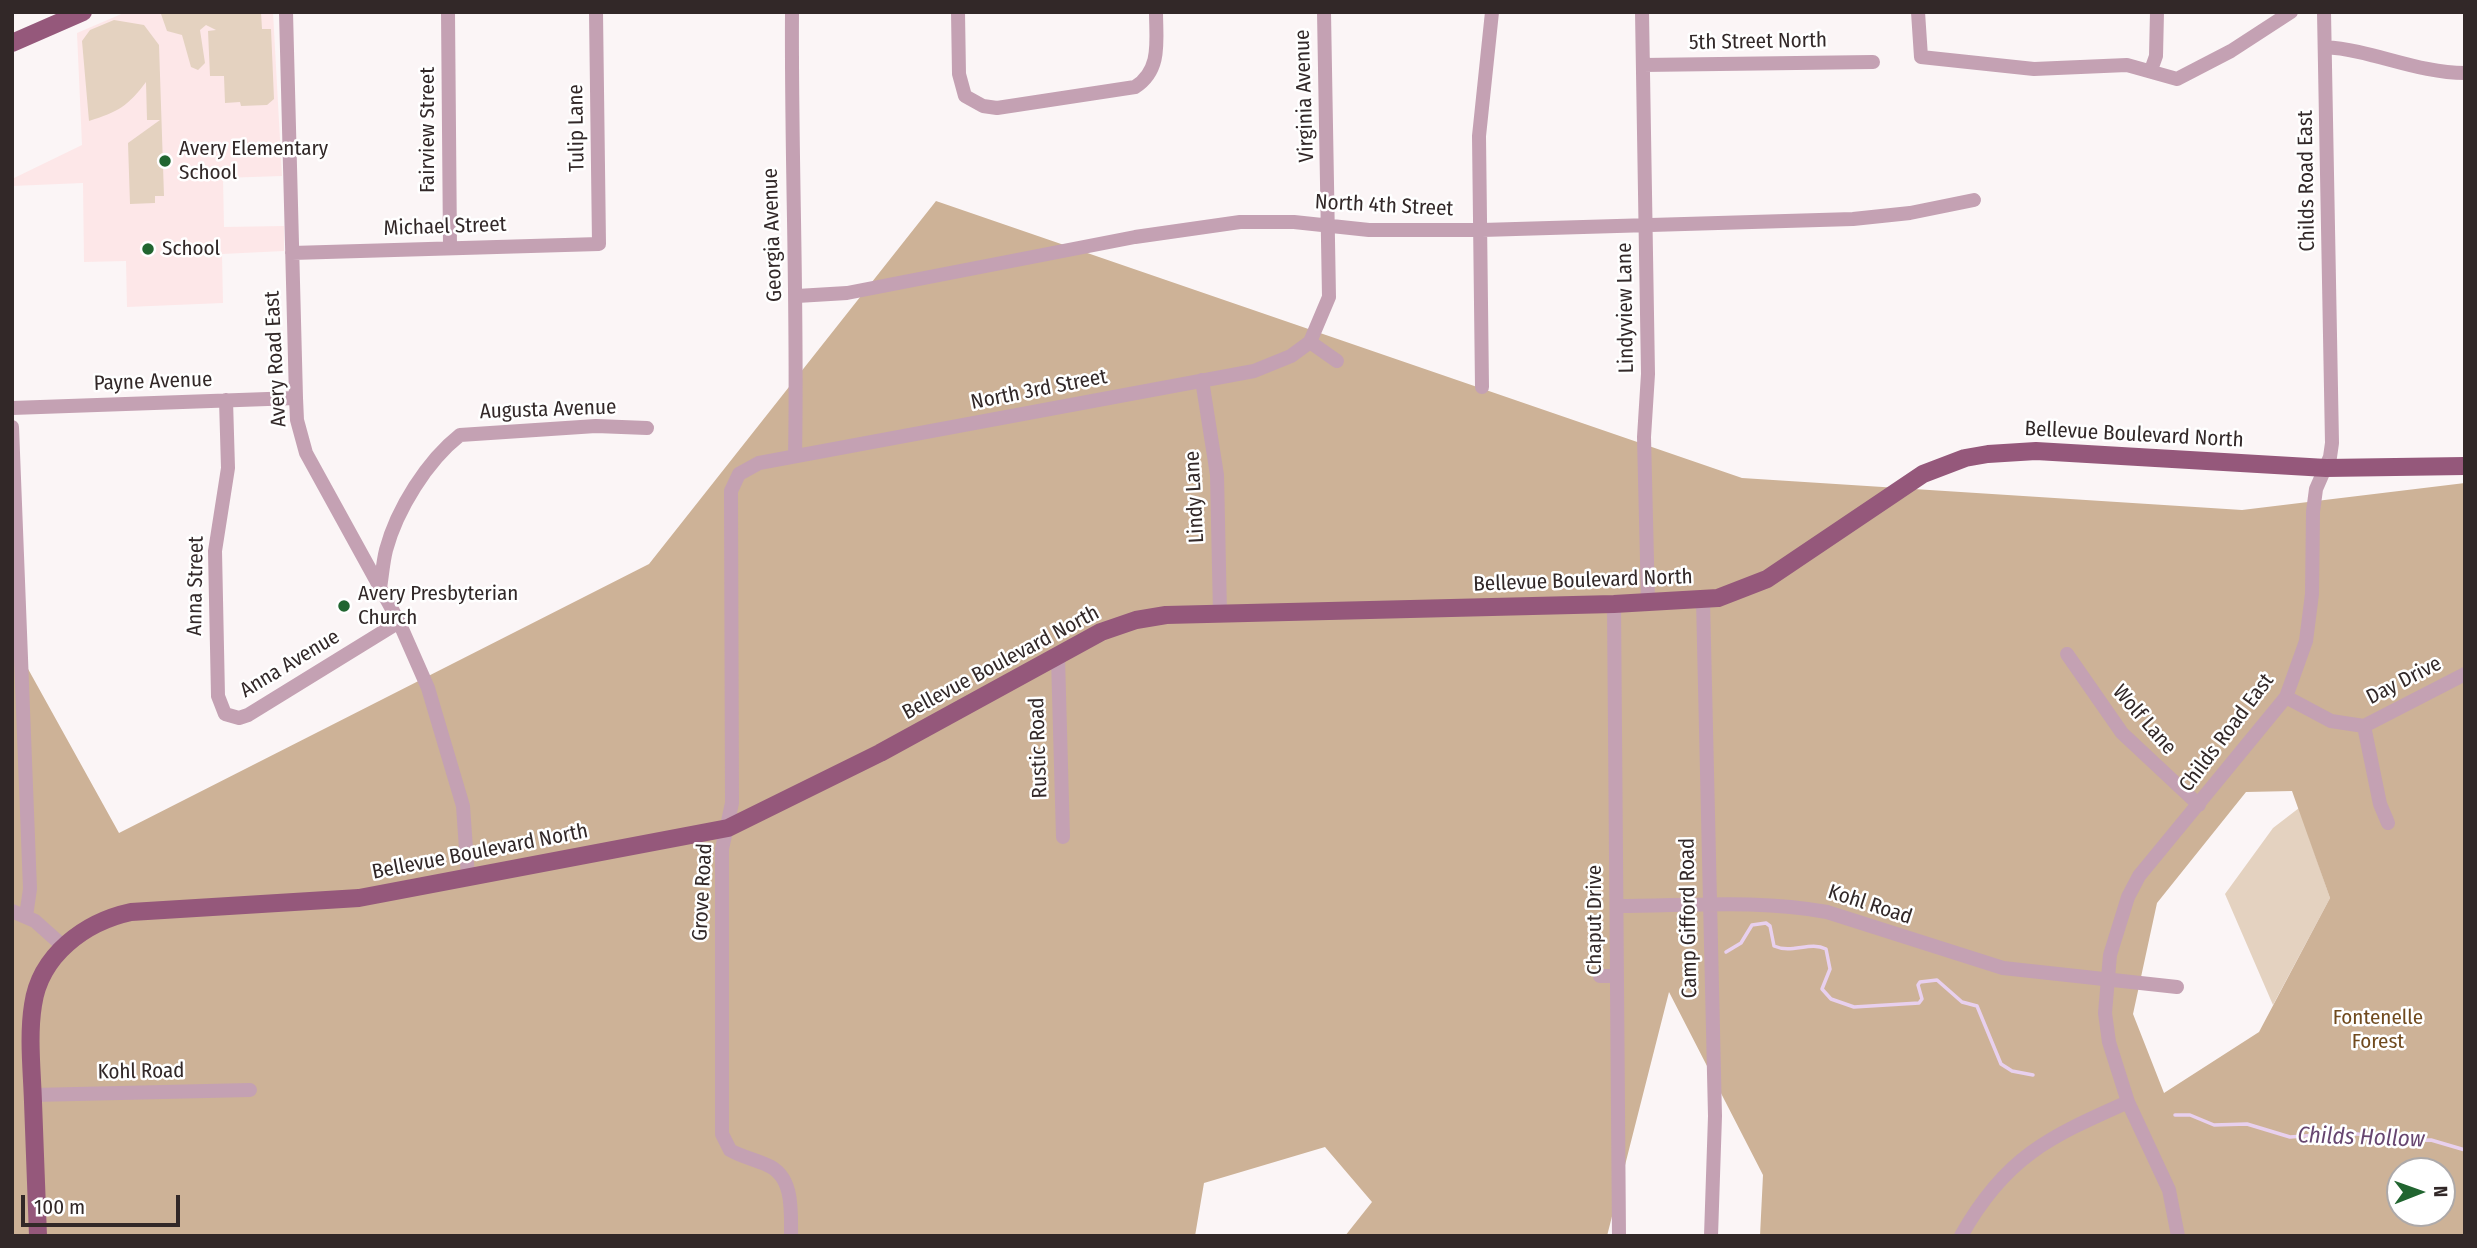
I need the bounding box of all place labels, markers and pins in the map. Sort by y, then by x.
place label: Avery Elementary School [179,136,328,186]
marker: Avery Elementary School [157,153,173,169]
place label: School [162,236,220,262]
marker: School [140,241,156,257]
place label: Avery Presbyterian Church [358,581,518,631]
marker: Avery Presbyterian Church [336,598,352,614]

